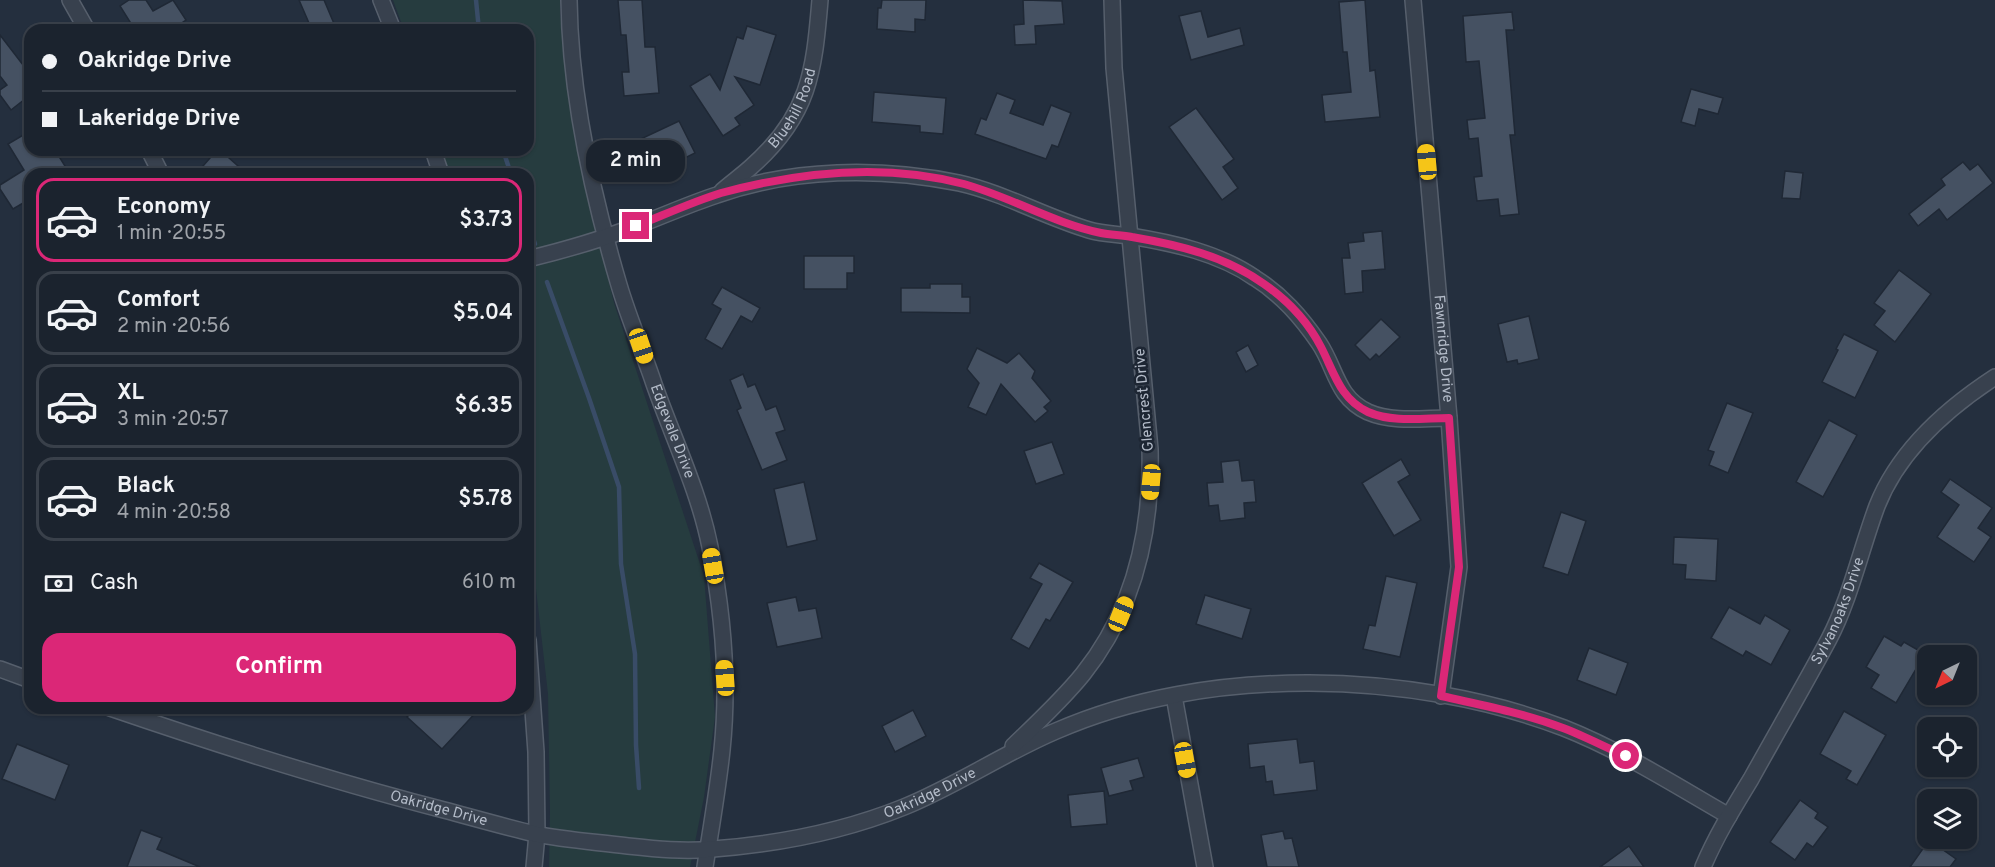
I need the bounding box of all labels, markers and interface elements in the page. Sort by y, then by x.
text: Oakridge Drive [78,48,231,75]
street label: Bluehill Road [765,66,821,153]
text: Lakeridge Drive [78,106,240,133]
callout: 2 min [586,139,686,181]
car [1416,143,1438,181]
text: 2 min [610,148,661,174]
icon: car [45,193,99,247]
text: Economy [117,194,211,221]
text: $3.73 [459,207,513,234]
route end [622,212,649,239]
text: 1 min · 20:55 [117,221,226,247]
icon: car [45,286,99,340]
text: Comfort [117,287,200,314]
street label: Fawnridge Drive [1429,294,1457,403]
text: $5.04 [453,300,513,327]
text: 2 min · 20:56 [117,314,231,340]
car [627,326,655,366]
street label: Glencrest Drive [1131,348,1159,452]
icon: car [45,379,99,433]
text: XL [117,380,144,407]
street label: Edgevale Drive [645,382,699,481]
text: $6.35 [455,393,513,420]
text: 3 min · 20:57 [117,407,229,433]
car [1140,463,1162,501]
icon: car [45,472,99,526]
text: Black [117,473,175,500]
text: $5.78 [458,486,513,513]
text: 4 min · 20:58 [117,500,231,526]
car [701,547,725,585]
street label: Sylvanoaks Drive [1807,555,1869,668]
icon: cash [42,567,75,600]
text: Cash [90,570,139,597]
text: 610 m [462,570,516,596]
car [1106,594,1136,634]
button: Confirm [42,633,516,702]
north arrow [1917,645,1977,705]
map controls [1917,645,1977,849]
car [715,659,735,697]
button: locate [1917,717,1977,777]
car [1173,741,1197,779]
route start [1612,742,1639,769]
street label: Oakridge Drive [881,764,980,823]
street label: Oakridge Drive [388,787,490,831]
button: layers [1917,789,1977,849]

